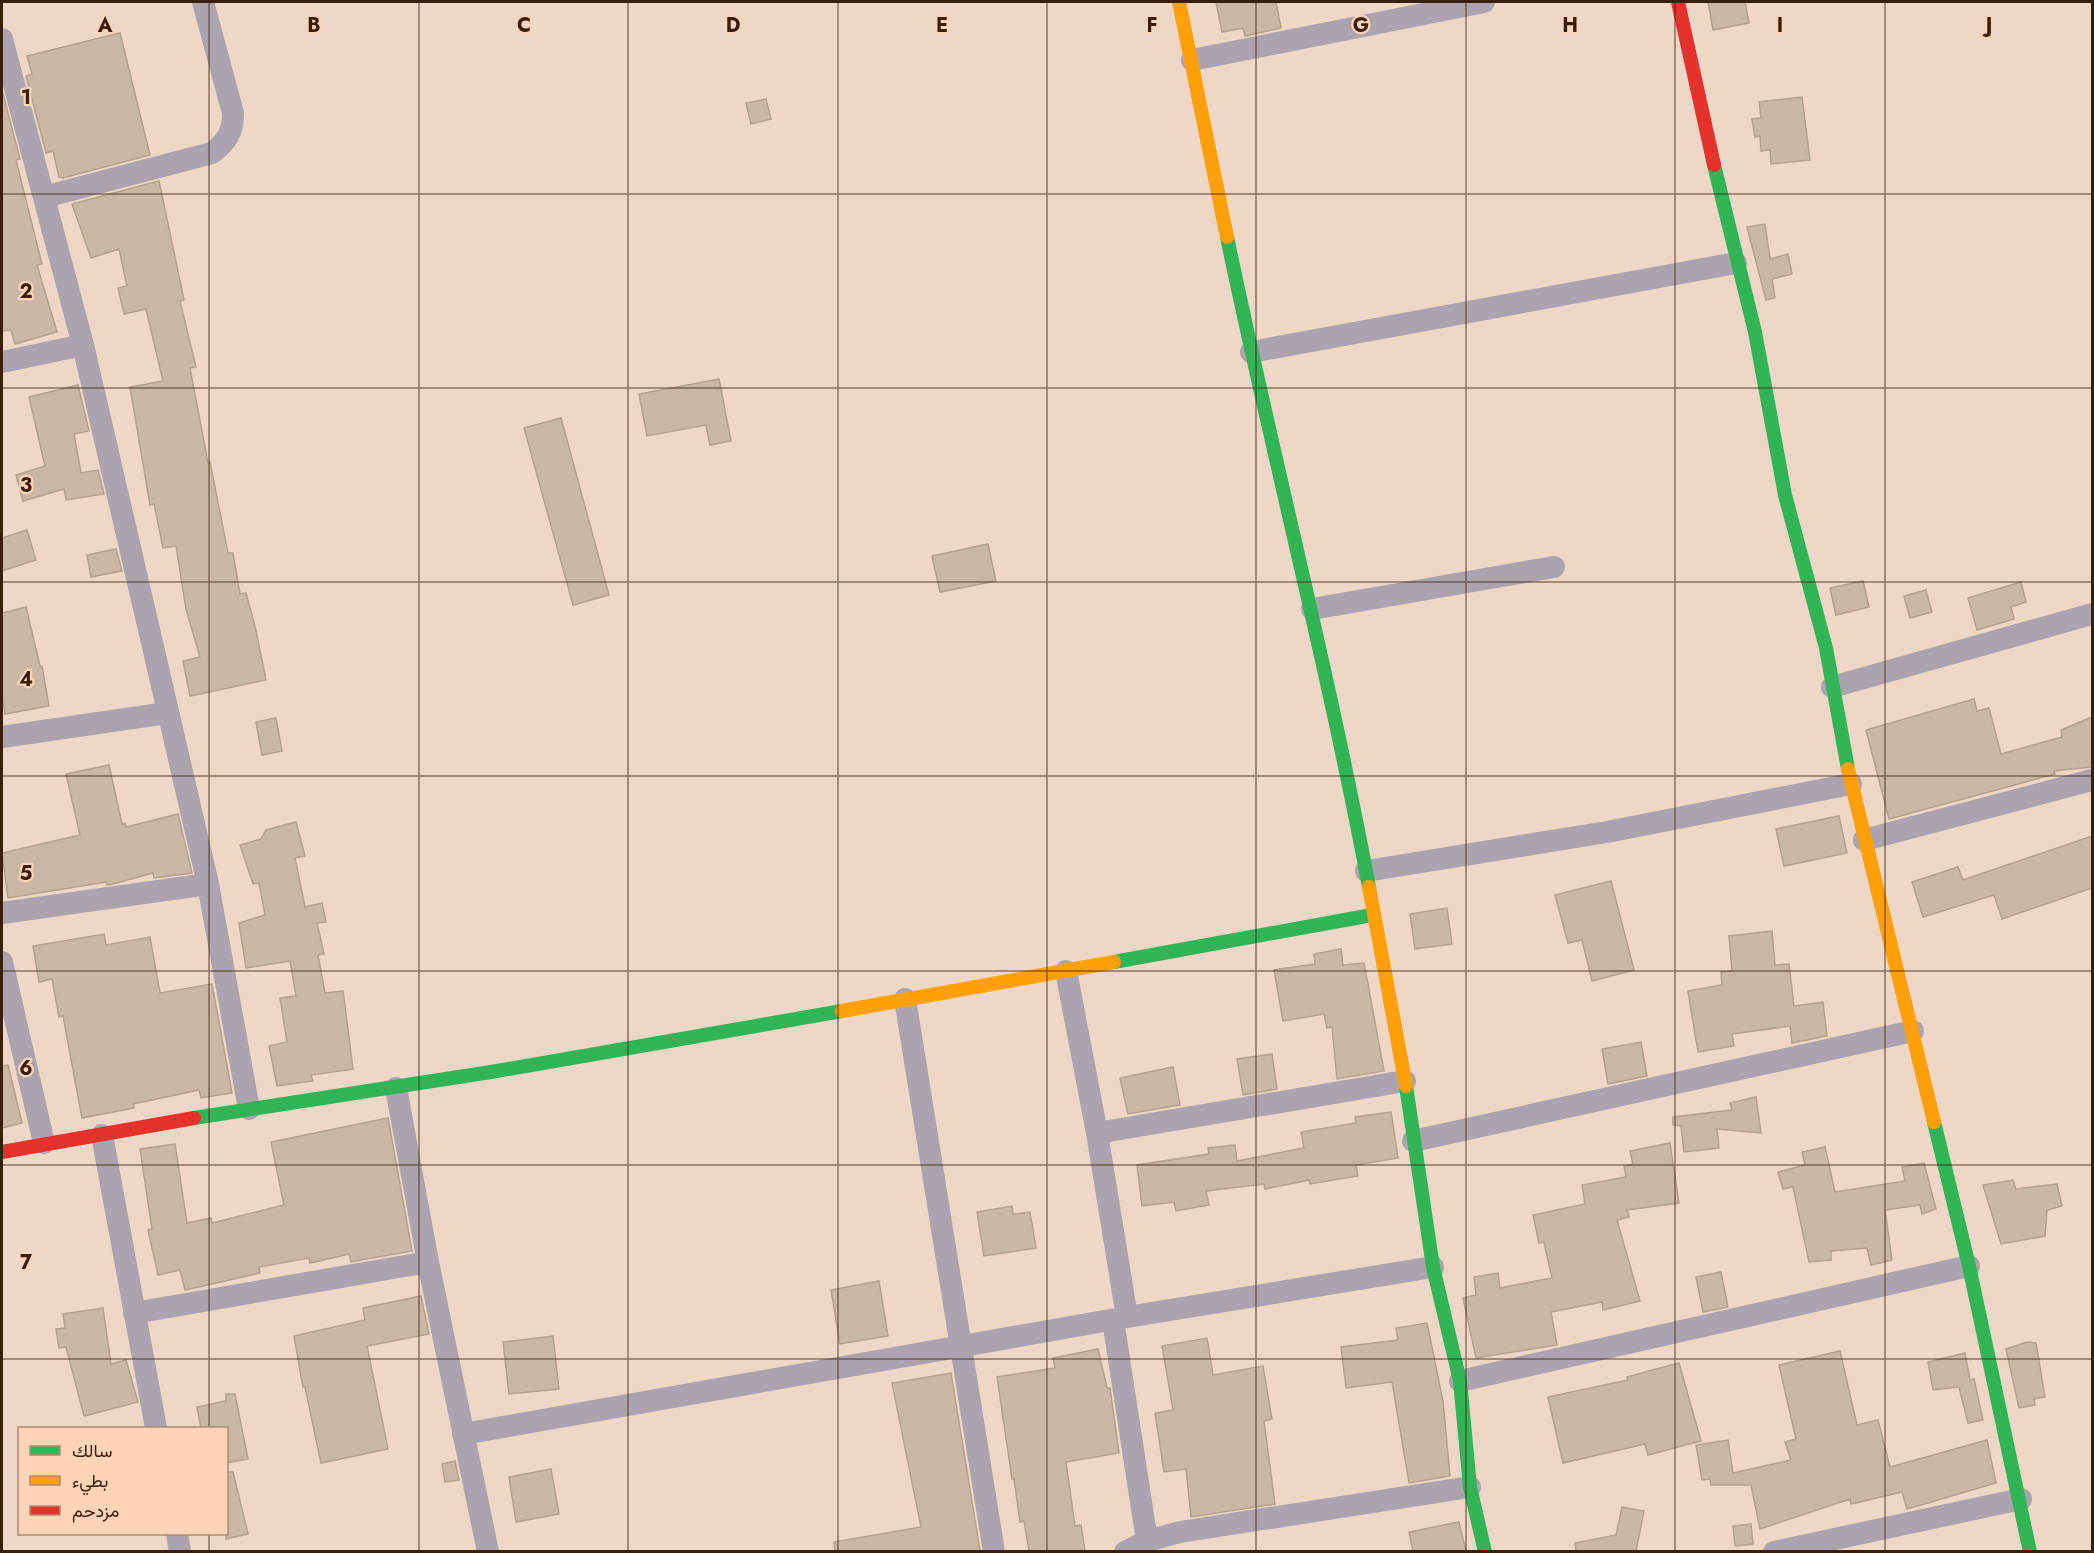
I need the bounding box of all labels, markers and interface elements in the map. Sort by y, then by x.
text: A [97,11,113,40]
text: B [307,11,321,40]
text: C [517,11,531,40]
text: D [726,11,740,40]
text: E [936,11,948,40]
text: F [1146,11,1158,40]
text: G [1353,11,1369,40]
text: H [1562,11,1578,40]
text: I [1777,11,1783,40]
text: J [1982,11,1992,40]
text: 1 [21,83,31,112]
text: 2 [19,277,33,306]
text: 3 [20,471,32,500]
text: 4 [19,665,33,694]
text: 5 [20,859,33,888]
text: 6 [19,1054,33,1083]
text: 7 [20,1248,33,1277]
legend [18,1427,228,1535]
text: سالك [72,1438,112,1464]
text: بطيء [72,1468,108,1496]
text: مزدحم [72,1498,119,1524]

